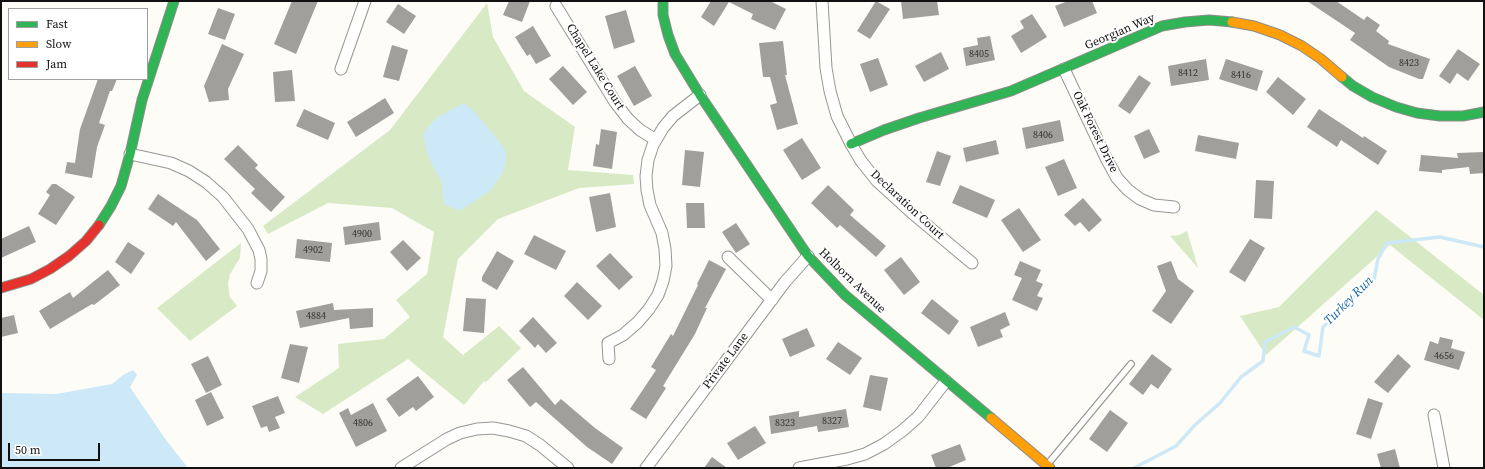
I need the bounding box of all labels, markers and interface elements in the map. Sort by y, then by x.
legend [8,8,148,80]
street label: Georgian Way [1083,11,1157,53]
text: Fast [46,16,68,32]
street label: Chapel Lake Court [563,21,627,113]
text: Slow [46,36,71,52]
house number: 8405 [969,48,989,60]
text: Jam [46,56,67,72]
house number: 8423 [1399,57,1419,69]
house number: 8412 [1178,67,1198,79]
house number: 8416 [1231,69,1251,81]
street label: Oak Forest Drive [1069,89,1121,175]
house number: 8406 [1033,129,1053,141]
street label: Declaration Court [867,167,947,243]
house number: 4900 [352,228,372,240]
house number: 4902 [303,244,323,256]
street label: Holborn Avenue [816,245,888,317]
water label: Turkey Run [1321,273,1377,329]
house number: 4884 [306,310,326,322]
street label: Private Lane [700,330,752,392]
house number: 4656 [1434,350,1454,362]
house number: 8327 [822,415,842,427]
house number: 4806 [353,417,373,429]
house number: 8323 [775,417,795,429]
scale bar [10,435,102,461]
text: 50 m [15,442,41,458]

